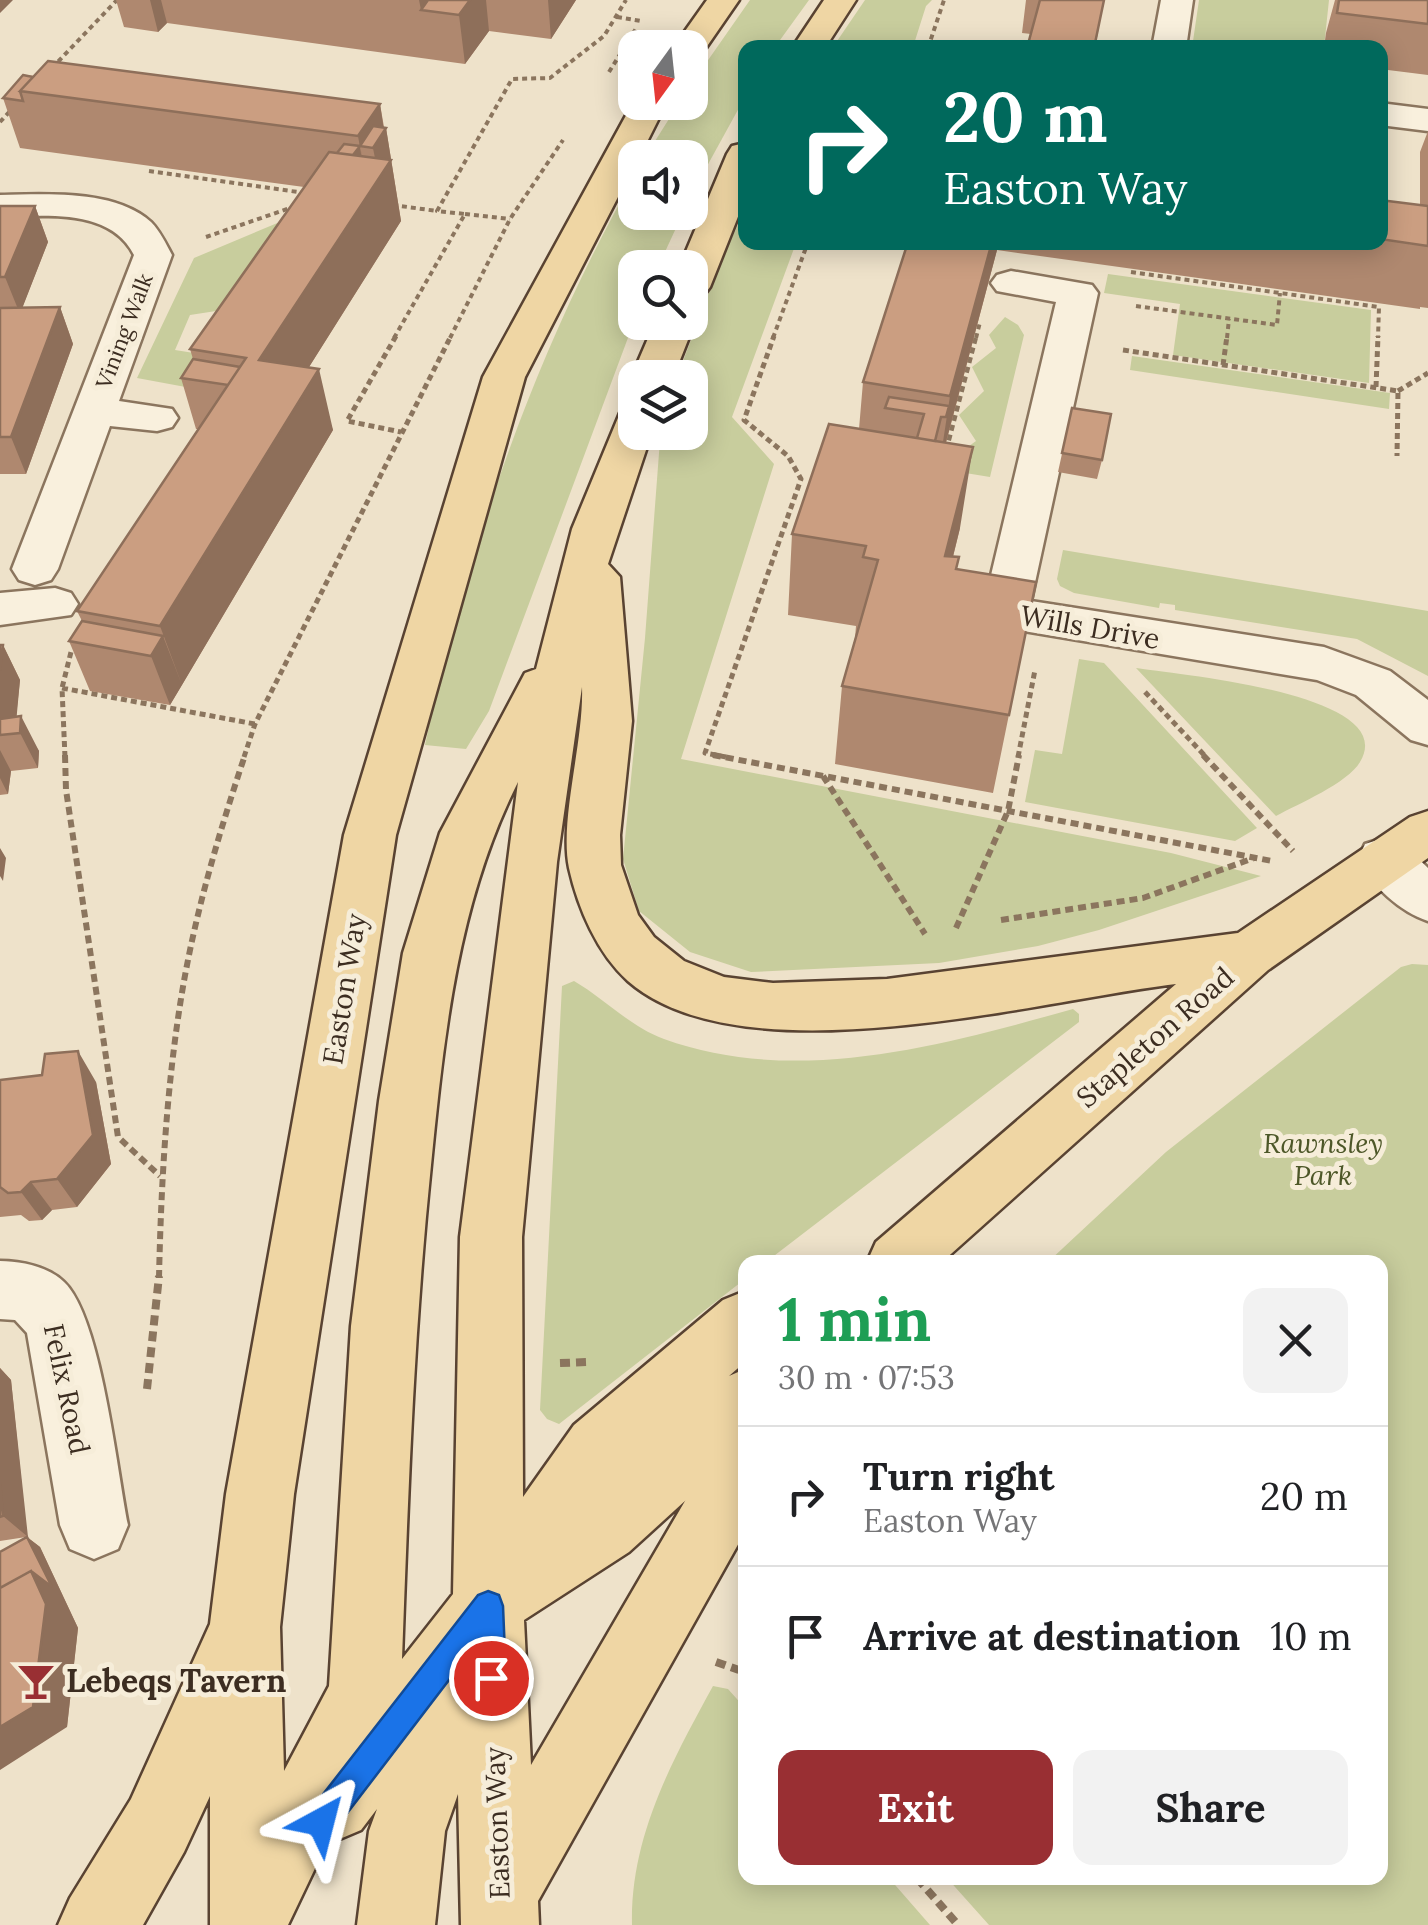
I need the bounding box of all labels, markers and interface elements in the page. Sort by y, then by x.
north arrow [618,30,708,120]
map controls [618,30,708,450]
text: 20 m [943,72,1108,161]
icon: right [778,80,908,210]
button: sound [618,140,708,230]
text: Easton Way [943,159,1188,216]
button: search [618,250,708,340]
street label: Vining Walk [89,269,159,394]
button: layers [618,360,708,450]
street label: Wills Drive [1018,597,1162,657]
street label: Easton Way [314,911,374,1067]
street label: Stapleton Road [1069,959,1241,1115]
park label: Rawnsley Park [1263,1125,1383,1193]
text: 1 min [778,1281,931,1357]
button: close [1243,1288,1348,1393]
street label: Felix Road [36,1320,98,1458]
text: 30 m · 07:53 [778,1357,955,1398]
text: Turn right [863,1452,1054,1500]
icon: right [778,1469,833,1524]
text: 20 m [1260,1472,1348,1520]
text: Easton Way [863,1500,1037,1541]
icon: arrive [778,1609,833,1664]
text: Arrive at destination [863,1612,1240,1660]
text: 10 m [1270,1612,1352,1660]
pin [449,1636,534,1721]
icon: arrive [464,1651,519,1706]
bar icon: Lebeqs Tavern [15,1660,57,1702]
place label: Lebeqs Tavern [66,1660,286,1701]
street label: Easton Way [476,1746,518,1900]
button: Exit [778,1750,1053,1865]
button: Share [1073,1750,1348,1865]
position arrow [269,1770,373,1874]

